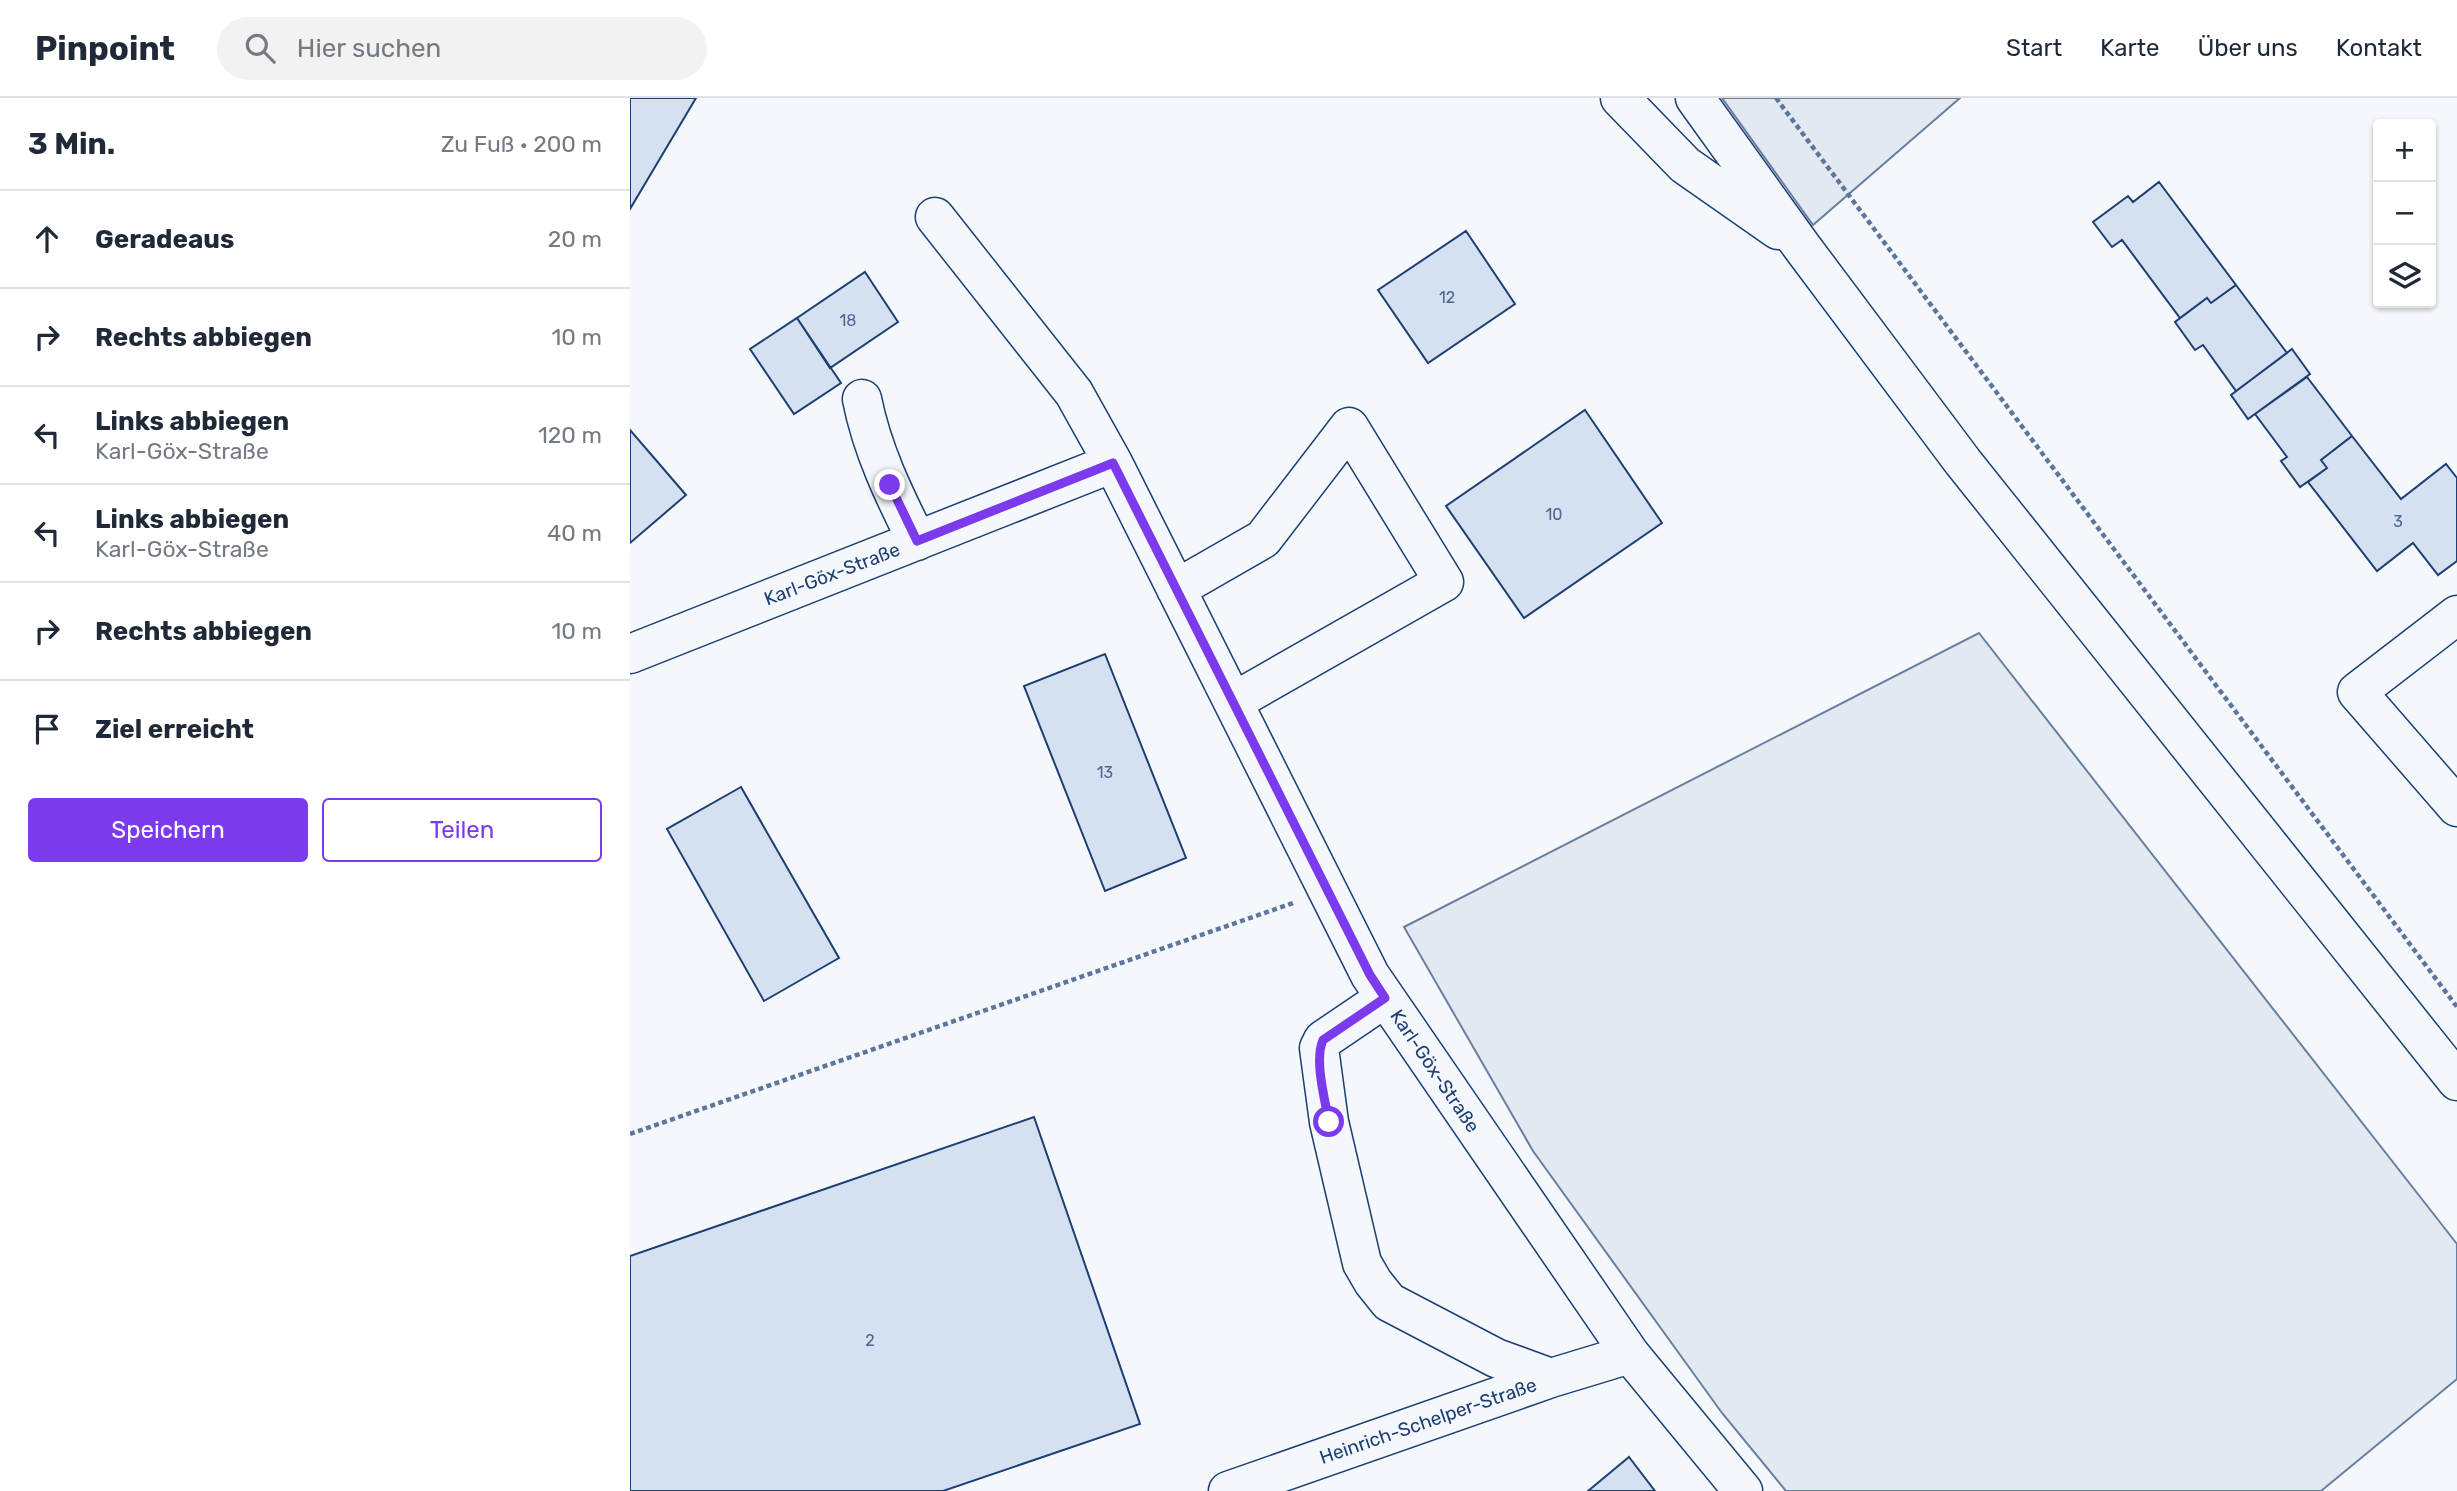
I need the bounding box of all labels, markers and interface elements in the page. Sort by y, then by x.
search box [217,17,707,80]
text: Pinpoint [35,29,175,68]
icon: search [241,29,279,67]
text: Hier suchen [297,33,441,64]
text: Start [2006,34,2062,62]
text: Karte [2100,34,2160,62]
text: Über uns [2198,34,2298,62]
text: Kontakt [2336,34,2422,62]
map controls [2373,119,2436,308]
button: + [2373,119,2436,182]
text: 3 Min. [28,126,115,162]
text: Zu Fuß · 200 m [441,130,602,158]
button: − [2373,182,2436,245]
icon: ahead [28,220,66,258]
text: Geradeaus [95,224,234,255]
text: 20 m [548,225,602,253]
button: layers [2373,245,2436,308]
house number: 12 [1439,288,1455,307]
house number: 18 [839,311,857,330]
icon: right [28,318,66,356]
text: Rechts abbiegen [95,322,312,353]
text: 10 m [551,323,602,351]
text: Links abbiegen [95,406,289,437]
icon: left [28,416,66,454]
text: 120 m [538,421,602,449]
text: Karl-Göx-Straße [95,437,269,465]
route end [874,469,905,500]
text: Links abbiegen [95,504,289,535]
house number: 10 [1545,505,1563,524]
house number: 3 [2393,512,2403,531]
icon: left [28,514,66,552]
text: 40 m [547,519,602,547]
text: Karl-Göx-Straße [95,535,269,563]
street label: Karl-Göx-Straße [761,538,903,610]
icon: right [28,612,66,650]
text: Rechts abbiegen [95,616,312,647]
text: 10 m [551,617,602,645]
icon: arrive [28,710,66,748]
text: Ziel erreicht [95,714,254,745]
house number: 13 [1097,763,1113,782]
button: Speichern [28,798,308,862]
button: Teilen [322,798,602,862]
street label: Karl-Göx-Straße [1385,1005,1485,1137]
route start [1313,1106,1344,1137]
house number: 2 [865,1331,875,1350]
street label: Heinrich-Schelper-Straße [1316,1373,1540,1469]

